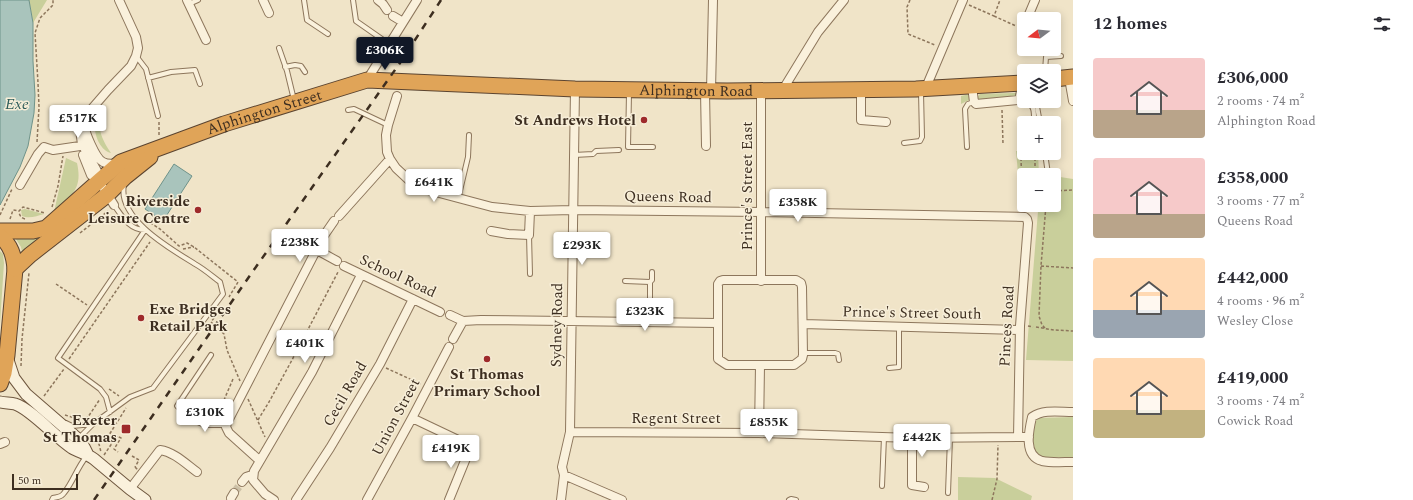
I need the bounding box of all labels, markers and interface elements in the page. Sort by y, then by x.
text: 12 homes [1093,11,1167,37]
north arrow [1017,12,1061,56]
map controls [1017,12,1061,212]
icon: filters [1371,13,1393,35]
pin: £306K [357,37,413,71]
text: £306K [365,40,405,60]
button: layers [1017,64,1061,108]
text: £306,000 [1217,65,1288,91]
icon: home [1125,74,1173,122]
street label: Alphington Road [639,78,753,103]
street label: Alphington Street [203,83,325,141]
text: 2 rooms · 74 m² [1217,91,1304,111]
water label: Exe [5,92,29,116]
pin: £517K [50,105,106,139]
text: £517K [58,108,98,128]
place label: St Andrews Hotel [514,109,636,132]
text: Alphington Road [1217,111,1316,131]
marker: St Andrews Hotel [639,115,649,125]
button: + [1017,116,1061,160]
street label: Prince's Street East [736,121,759,251]
text: £358,000 [1217,165,1288,191]
button: − [1017,168,1061,212]
pin: £641K [406,169,462,203]
text: £641K [414,172,454,192]
icon: home [1125,174,1173,222]
street label: Queens Road [624,185,712,209]
pin: £358K [770,189,826,223]
place label: Riverside Leisure Centre [88,190,190,230]
text: 3 rooms · 77 m² [1217,191,1304,211]
text: £358K [778,192,818,212]
marker: Riverside Leisure Centre [193,205,203,215]
text: Queens Road [1217,211,1293,231]
pin: £238K [272,229,328,263]
text: £238K [280,232,320,252]
pin: £293K [554,232,610,266]
text: £293K [562,235,602,255]
street label: School Road [356,248,440,304]
text: £442,000 [1217,265,1288,291]
icon: home [1125,274,1173,322]
street label: Sydney Road [545,283,569,367]
street label: Pinces Road [993,285,1021,367]
text: 4 rooms · 96 m² [1217,291,1304,311]
place label: Exe Bridges Retail Park [149,298,231,338]
pin: £323K [617,298,673,332]
street label: Prince's Street South [842,300,982,326]
text: £323K [625,301,665,321]
text: Wesley Close [1217,311,1293,331]
marker: Exe Bridges Retail Park [136,313,146,323]
pin: £401K [277,330,333,364]
text: £401K [285,333,325,353]
marker: St Thomas Primary School [482,354,492,364]
street label: Cecil Road [317,357,373,431]
place label: St Thomas Primary School [434,363,541,403]
text: £419,000 [1217,365,1288,391]
street label: Union Street [366,374,426,460]
icon: home [1125,374,1173,422]
text: 3 rooms · 74 m² [1217,391,1304,411]
pin: £310K [177,399,233,433]
text: £310K [185,402,225,422]
street label: Regent Street [631,407,721,430]
place label: Exeter St Thomas [43,409,118,449]
pin: £855K [741,409,797,443]
text: Cowick Road [1217,411,1293,431]
text: £855K [749,412,789,432]
marker: Exeter St Thomas [120,423,132,435]
pin: £442K [894,424,950,458]
text: £442K [902,427,942,447]
pin: £419K [423,435,479,469]
text: £419K [431,438,471,458]
scale bar [12,472,78,491]
text: 50 m [18,472,41,489]

